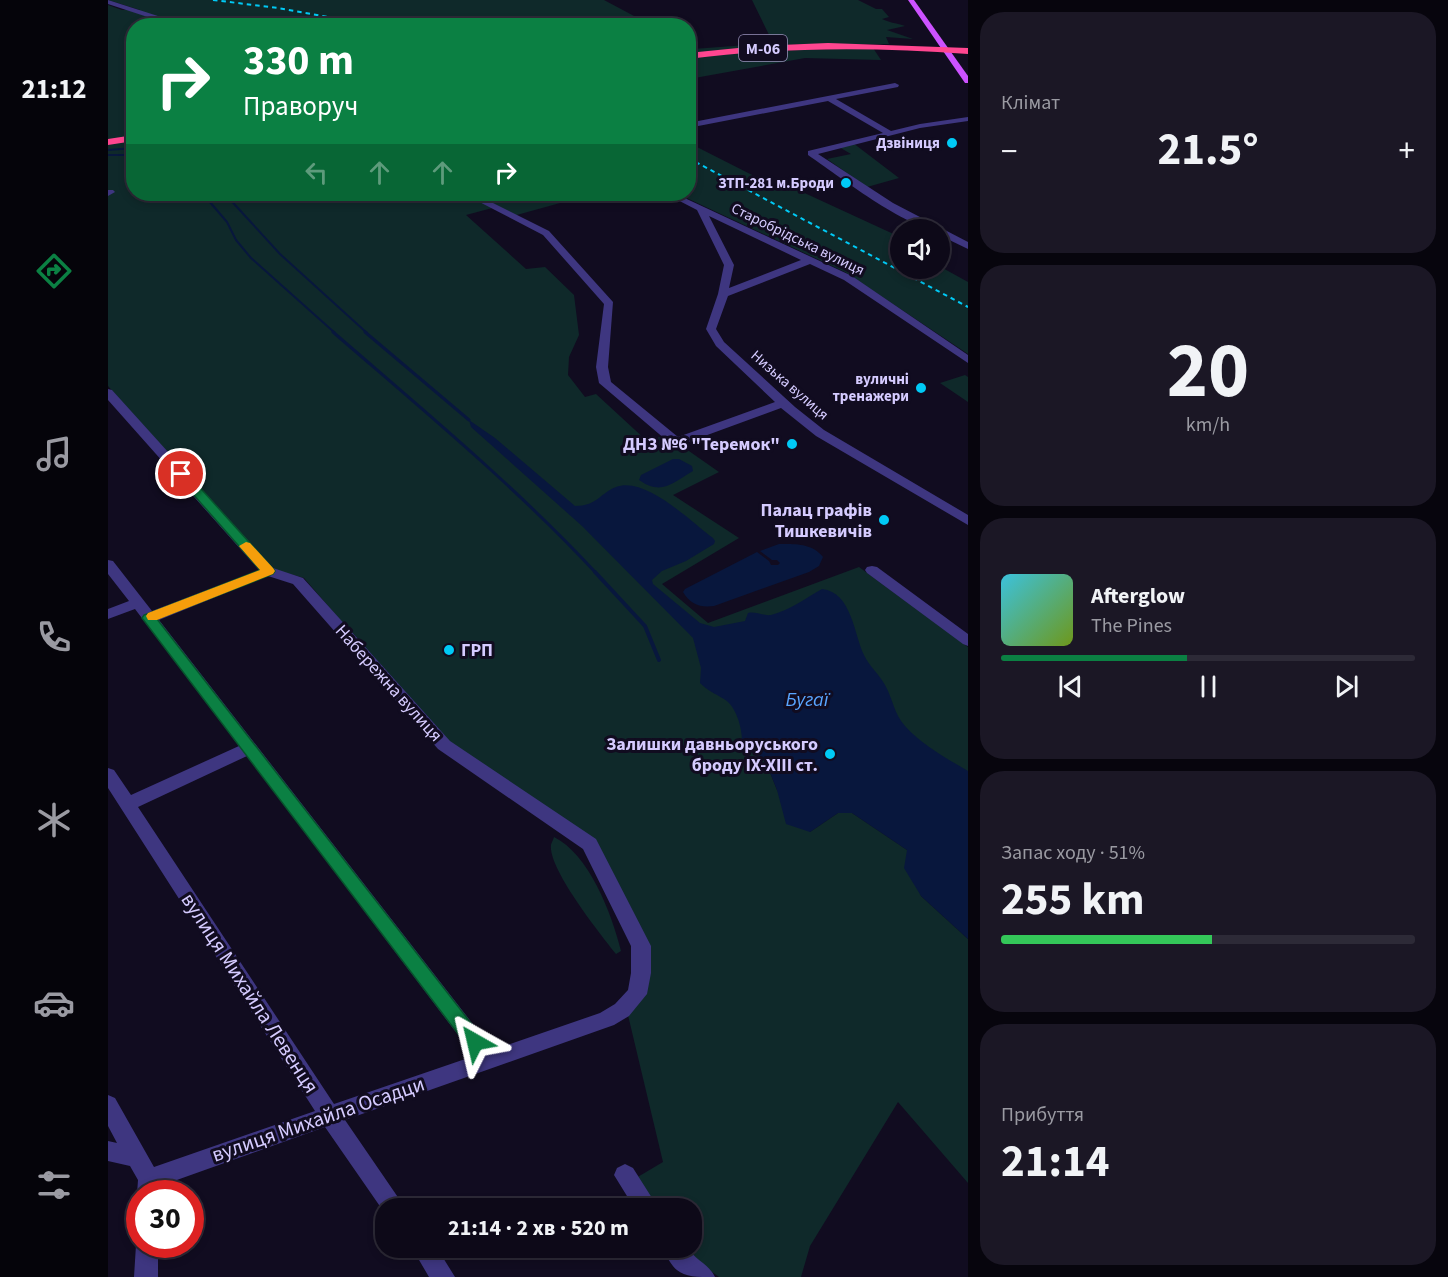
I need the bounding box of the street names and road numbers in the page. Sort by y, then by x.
road number: М-06 [739,35,787,61]
street label: Старобрідська вулиця [728,198,868,281]
street label: Низька вулиця [746,346,833,425]
street label: Набережна вулиця [329,619,448,747]
street label: вулиця Михайла Левенця [174,887,326,1099]
street label: вулиця Михайла Осадци [208,1068,428,1170]

